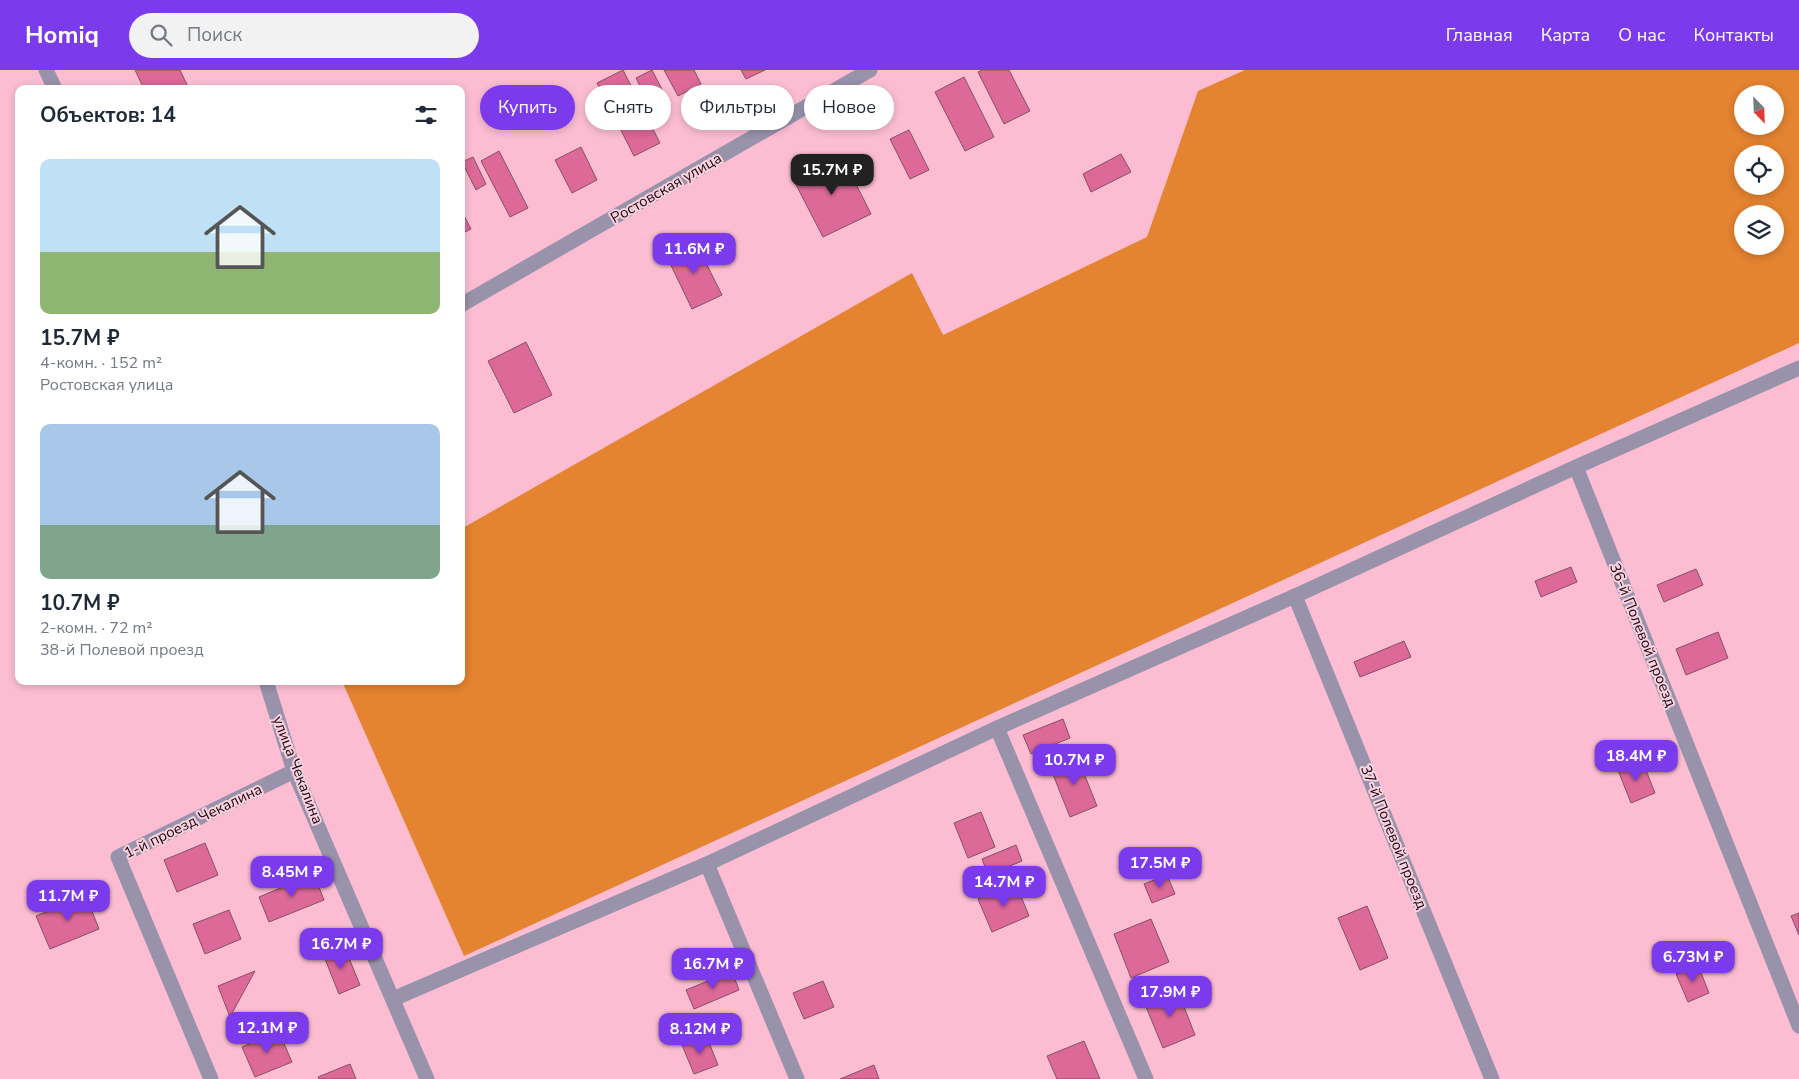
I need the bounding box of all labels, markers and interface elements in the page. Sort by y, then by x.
search box [129,13,479,58]
text: Homiq [25,19,99,51]
icon: search [147,21,175,49]
text: Поиск [187,22,242,48]
text: Главная [1446,23,1513,47]
text: Карта [1541,23,1590,47]
text: О нас [1618,23,1666,47]
text: Контакты [1694,23,1774,47]
chip: Купить [480,85,575,130]
chip: Снять [585,85,671,130]
chip: Фильтры [681,85,794,130]
chip: Новое [804,85,894,130]
north arrow [1734,85,1784,135]
map controls [1734,85,1784,255]
text: Объектов: 14 [40,101,176,129]
icon: filters [412,101,440,129]
button: locate [1734,145,1784,195]
street label: Ростовская улица [607,148,725,228]
pin: 15.7M ₽ [786,154,878,196]
text: 15.7M ₽ [802,159,862,181]
icon: home [195,192,285,282]
button: layers [1734,205,1784,255]
pin: 11.6M ₽ [648,232,740,275]
text: 11.6M ₽ [664,238,724,260]
text: 15.7M ₽ [40,324,120,352]
text: 4-комн. · 152 m² [40,352,162,374]
text: Ростовская улица [40,374,173,396]
icon: home [195,457,285,547]
street label: 36-й Полевой проезд [1605,560,1681,710]
text: 10.7M ₽ [40,589,120,617]
text: 2-комн. · 72 m² [40,617,152,639]
text: 38-й Полевой проезд [40,639,204,661]
street label: улица Чекалина [268,713,328,827]
pin: 18.4M ₽ [1590,740,1682,782]
pin: 10.7M ₽ [1028,744,1120,786]
text: 18.4M ₽ [1606,745,1666,767]
text: 10.7M ₽ [1044,749,1104,771]
street label: 37-й Полевой проезд [1356,762,1432,912]
street label: 1-й проезд Чекалина [121,779,265,863]
pin: 17.5M ₽ [1114,846,1206,889]
text: 17.5M ₽ [1130,852,1190,874]
pin: 8.45M ₽ [246,856,338,898]
text: 8.45M ₽ [262,861,322,883]
pin: 14.7M ₽ [958,866,1050,908]
text: 14.7M ₽ [974,871,1034,893]
pin: 11.7M ₽ [22,880,114,922]
text: 11.7M ₽ [38,885,98,907]
pin: 16.7M ₽ [295,928,387,970]
text: 16.7M ₽ [311,933,371,955]
pin: 6.73M ₽ [1647,940,1739,983]
text: 6.73M ₽ [1663,946,1723,968]
pin: 16.7M ₽ [667,948,759,990]
text: 16.7M ₽ [683,953,743,975]
pin: 17.9M ₽ [1124,976,1216,1018]
text: 17.9M ₽ [1140,981,1200,1003]
pin: 12.1M ₽ [221,1012,313,1054]
pin: 8.12M ₽ [654,1012,746,1055]
text: 12.1M ₽ [237,1017,297,1039]
text: 8.12M ₽ [670,1018,730,1040]

